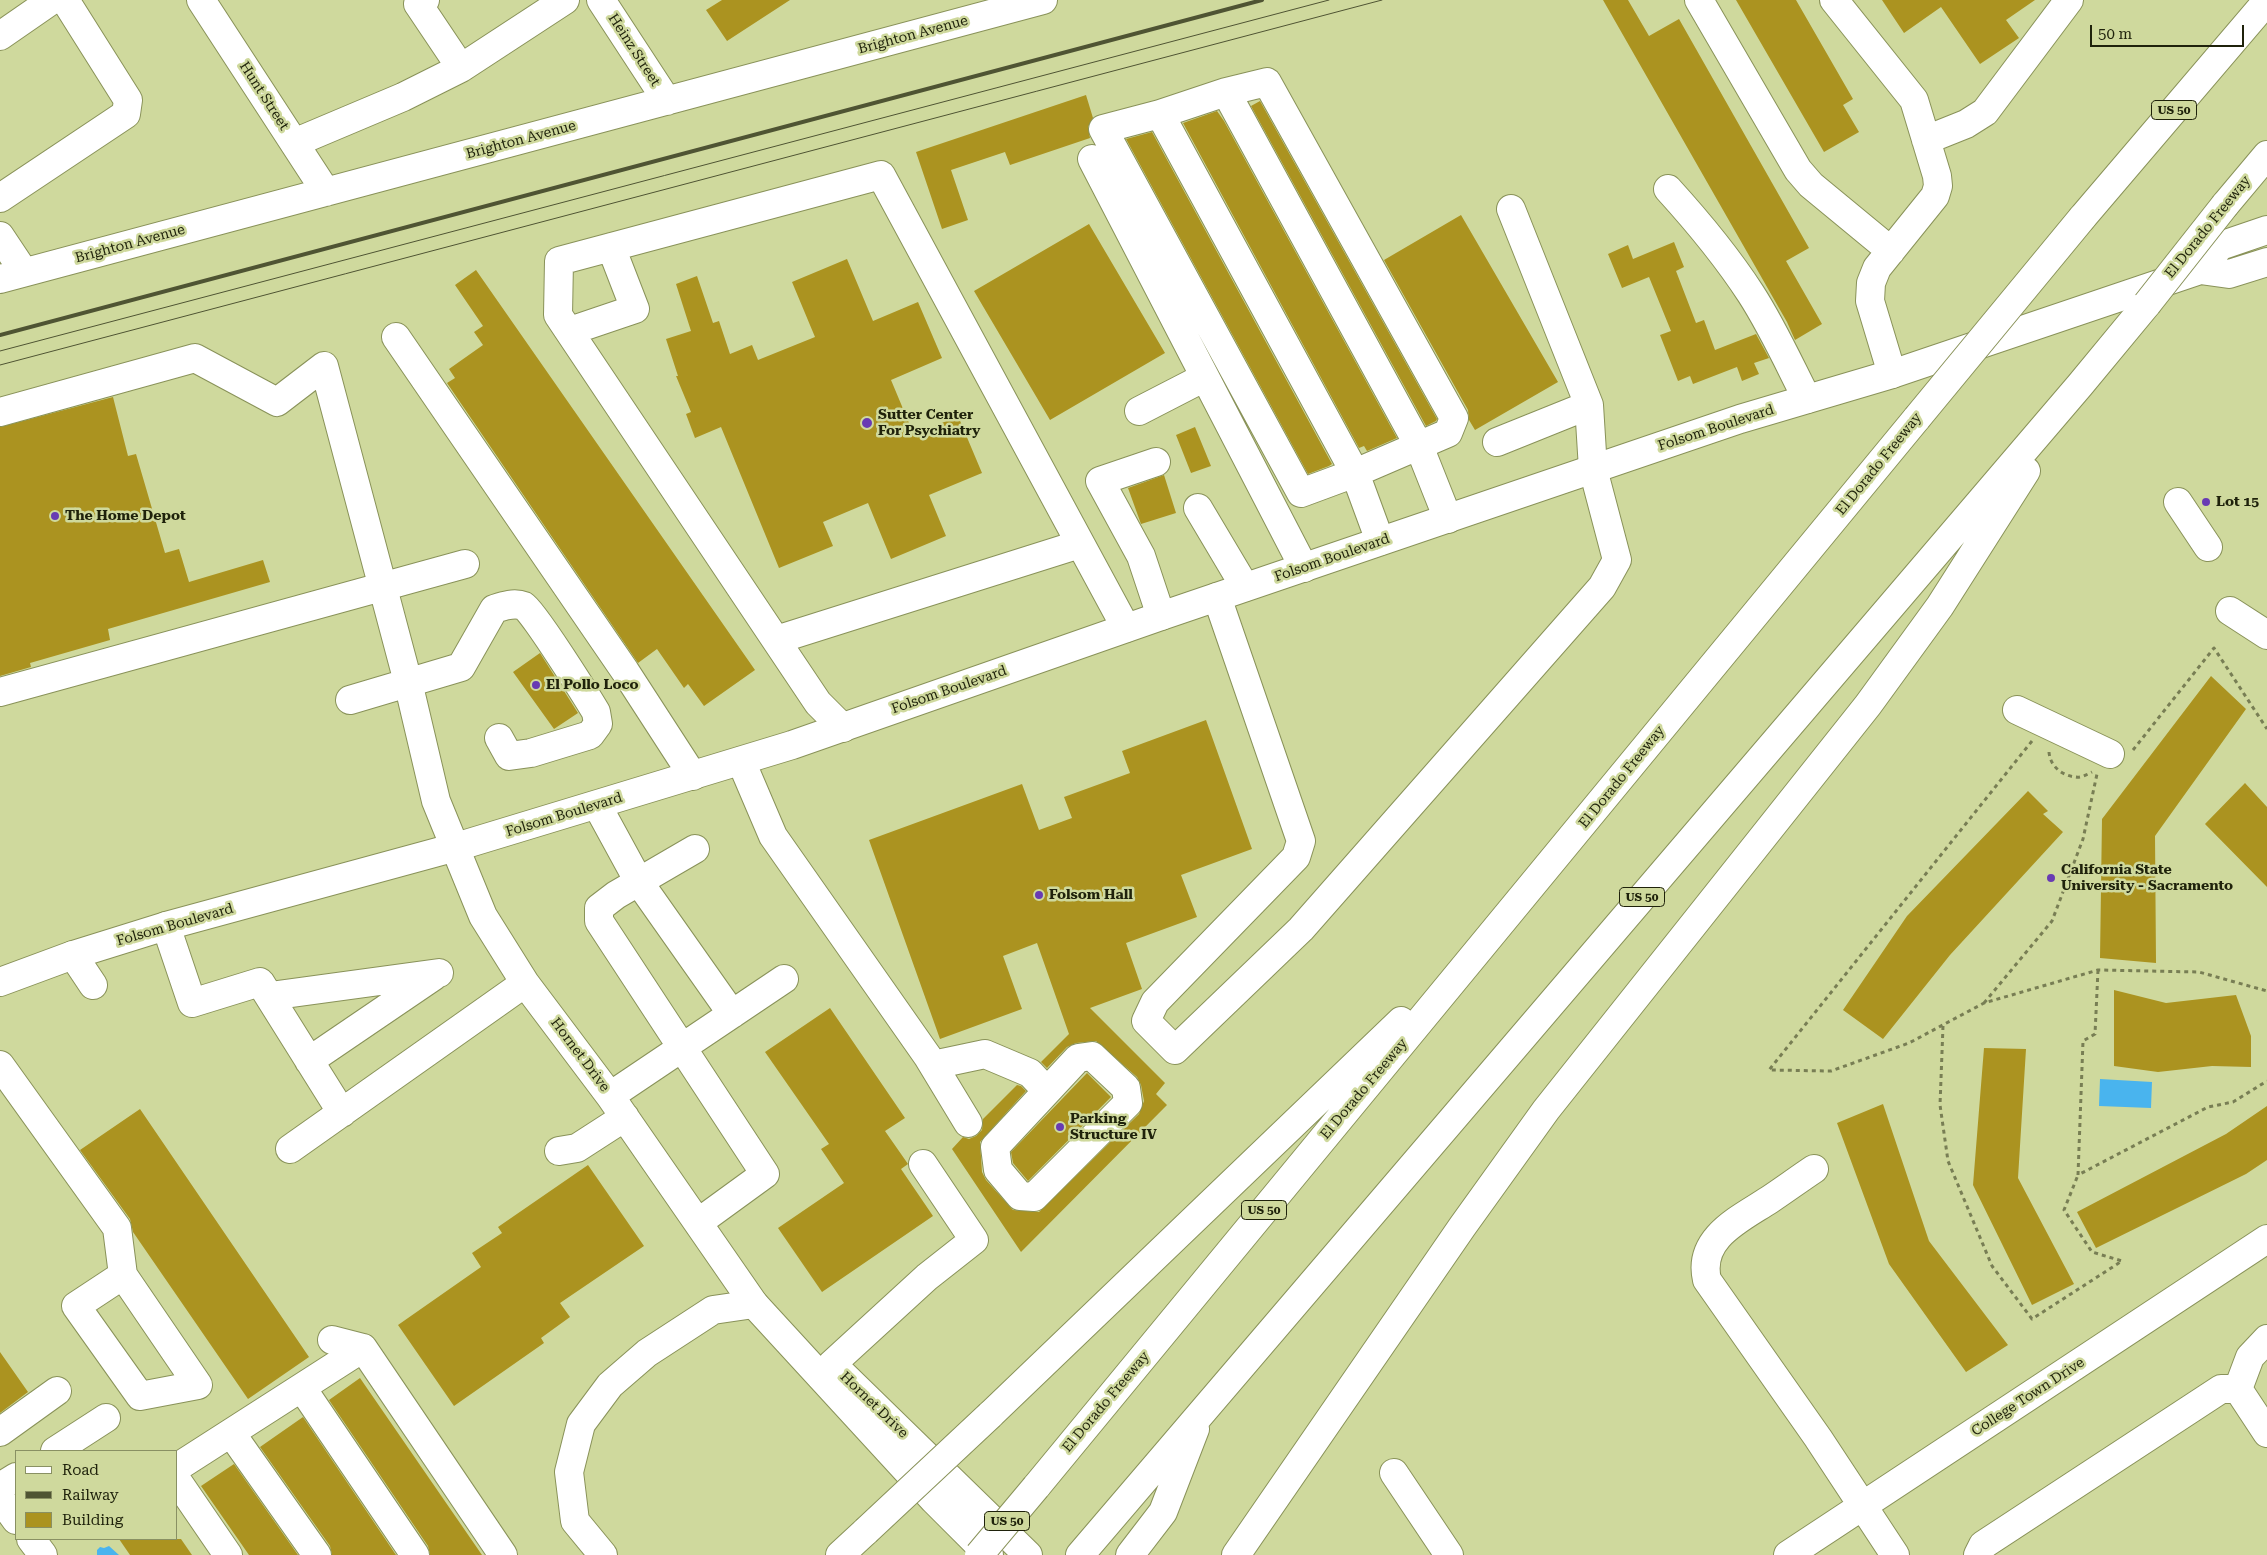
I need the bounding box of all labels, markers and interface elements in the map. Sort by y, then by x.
street label: Heinz Street [604,11,664,89]
street label: Brighton Avenue [856,12,970,58]
scale bar [2092,15,2246,47]
text: 50 m [2098,25,2132,43]
street label: Hunt Street [236,59,292,133]
road number: US 50 [2152,100,2196,120]
street label: Brighton Avenue [464,117,578,163]
street label: El Dorado Freeway [2162,173,2254,281]
street label: Brighton Avenue [73,221,187,267]
street label: Folsom Boulevard [1656,401,1776,455]
place label: Sutter Center For Psychiatry [878,407,980,440]
street label: El Dorado Freeway [1833,410,1925,518]
marker: Sutter Center For Psychiatry [860,416,874,430]
place label: Lot 15 [2216,494,2259,510]
marker: Lot 15 [2200,496,2212,508]
place label: The Home Depot [65,508,186,524]
marker: The Home Depot [49,510,61,522]
street label: Folsom Boulevard [1272,530,1392,586]
street label: Folsom Boulevard [889,662,1009,718]
place label: El Pollo Loco [546,677,639,693]
marker: El Pollo Loco [530,679,542,691]
street label: El Dorado Freeway [1576,723,1668,831]
street label: Folsom Boulevard [504,789,624,841]
place label: California State University - Sacramento [2061,862,2233,894]
marker: California State University - Sacramento [2045,872,2057,884]
place label: Folsom Hall [1049,887,1133,903]
road number: US 50 [1620,888,1664,906]
marker: Folsom Hall [1033,889,1045,901]
street label: Folsom Boulevard [115,900,235,950]
street label: Hornet Drive [547,1015,613,1095]
street label: El Dorado Freeway [1317,1035,1411,1143]
place label: Parking Structure IV [1070,1111,1157,1144]
marker: Parking Structure IV [1054,1121,1066,1133]
road number: US 50 [1242,1200,1286,1220]
street label: El Dorado Freeway [1059,1348,1153,1456]
street label: College Town Drive [1968,1354,2088,1440]
street label: Hornet Drive [837,1368,911,1442]
legend [15,1450,178,1540]
text: Road [62,1461,99,1479]
text: Railway [62,1486,119,1504]
text: Building [62,1511,123,1529]
road number: US 50 [984,1512,1030,1530]

